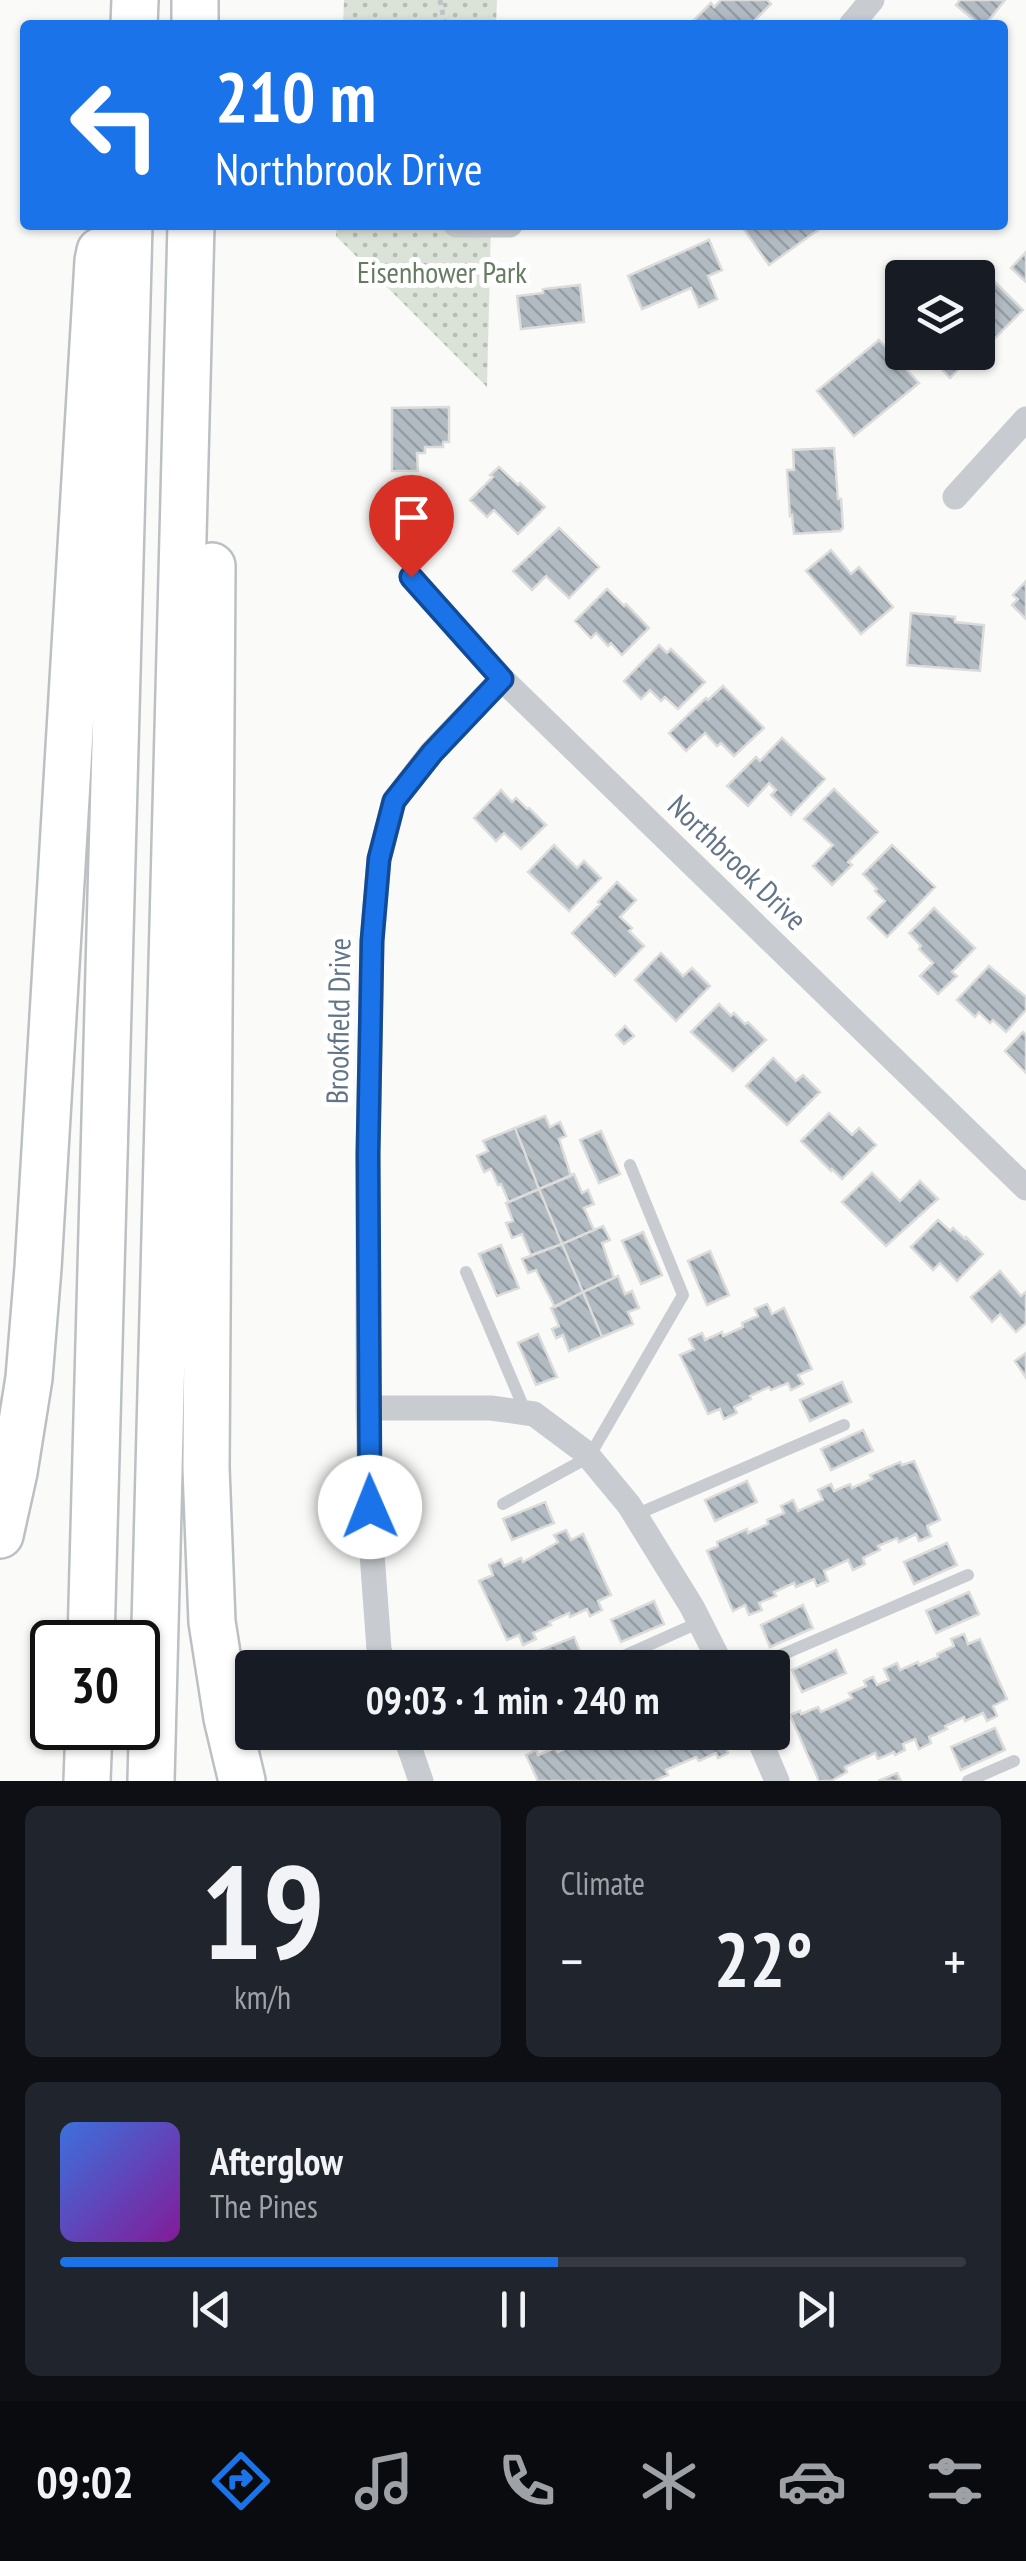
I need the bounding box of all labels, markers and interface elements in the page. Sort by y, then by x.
text: 210 m [215,51,376,141]
icon: left [50,60,180,190]
text: Northbrook Drive [215,139,483,197]
park label: Eisenhower Park [357,252,527,291]
map controls [885,260,995,370]
button: layers [885,260,995,370]
pin [369,475,454,578]
icon: arrive [384,490,439,545]
street label: Northbrook Drive [660,786,816,938]
street label: Brookfield Drive [317,938,358,1104]
position arrow [318,1455,422,1559]
speed limit sign: 30 [30,1620,160,1750]
text: 09:03 · 1 min · 240 m [366,1675,659,1724]
text: 19 [201,1827,325,1995]
text: Climate [561,1862,645,1904]
text: 22° [714,1911,813,2008]
text: − [561,1925,583,1996]
text: + [943,1925,966,1996]
text: km/h [234,1976,291,2018]
text: Afterglow [210,2136,343,2185]
text: The Pines [210,2185,318,2227]
icon: previous [184,2282,239,2337]
icon: pause [486,2282,541,2337]
icon: next [788,2282,843,2337]
icon: directions [206,2446,276,2516]
icon: music [349,2446,419,2516]
icon: phone [492,2446,562,2516]
icon: climate [634,2446,704,2516]
icon: car [777,2446,847,2516]
icon: filters [920,2446,990,2516]
text: 09:02 [36,2452,134,2510]

